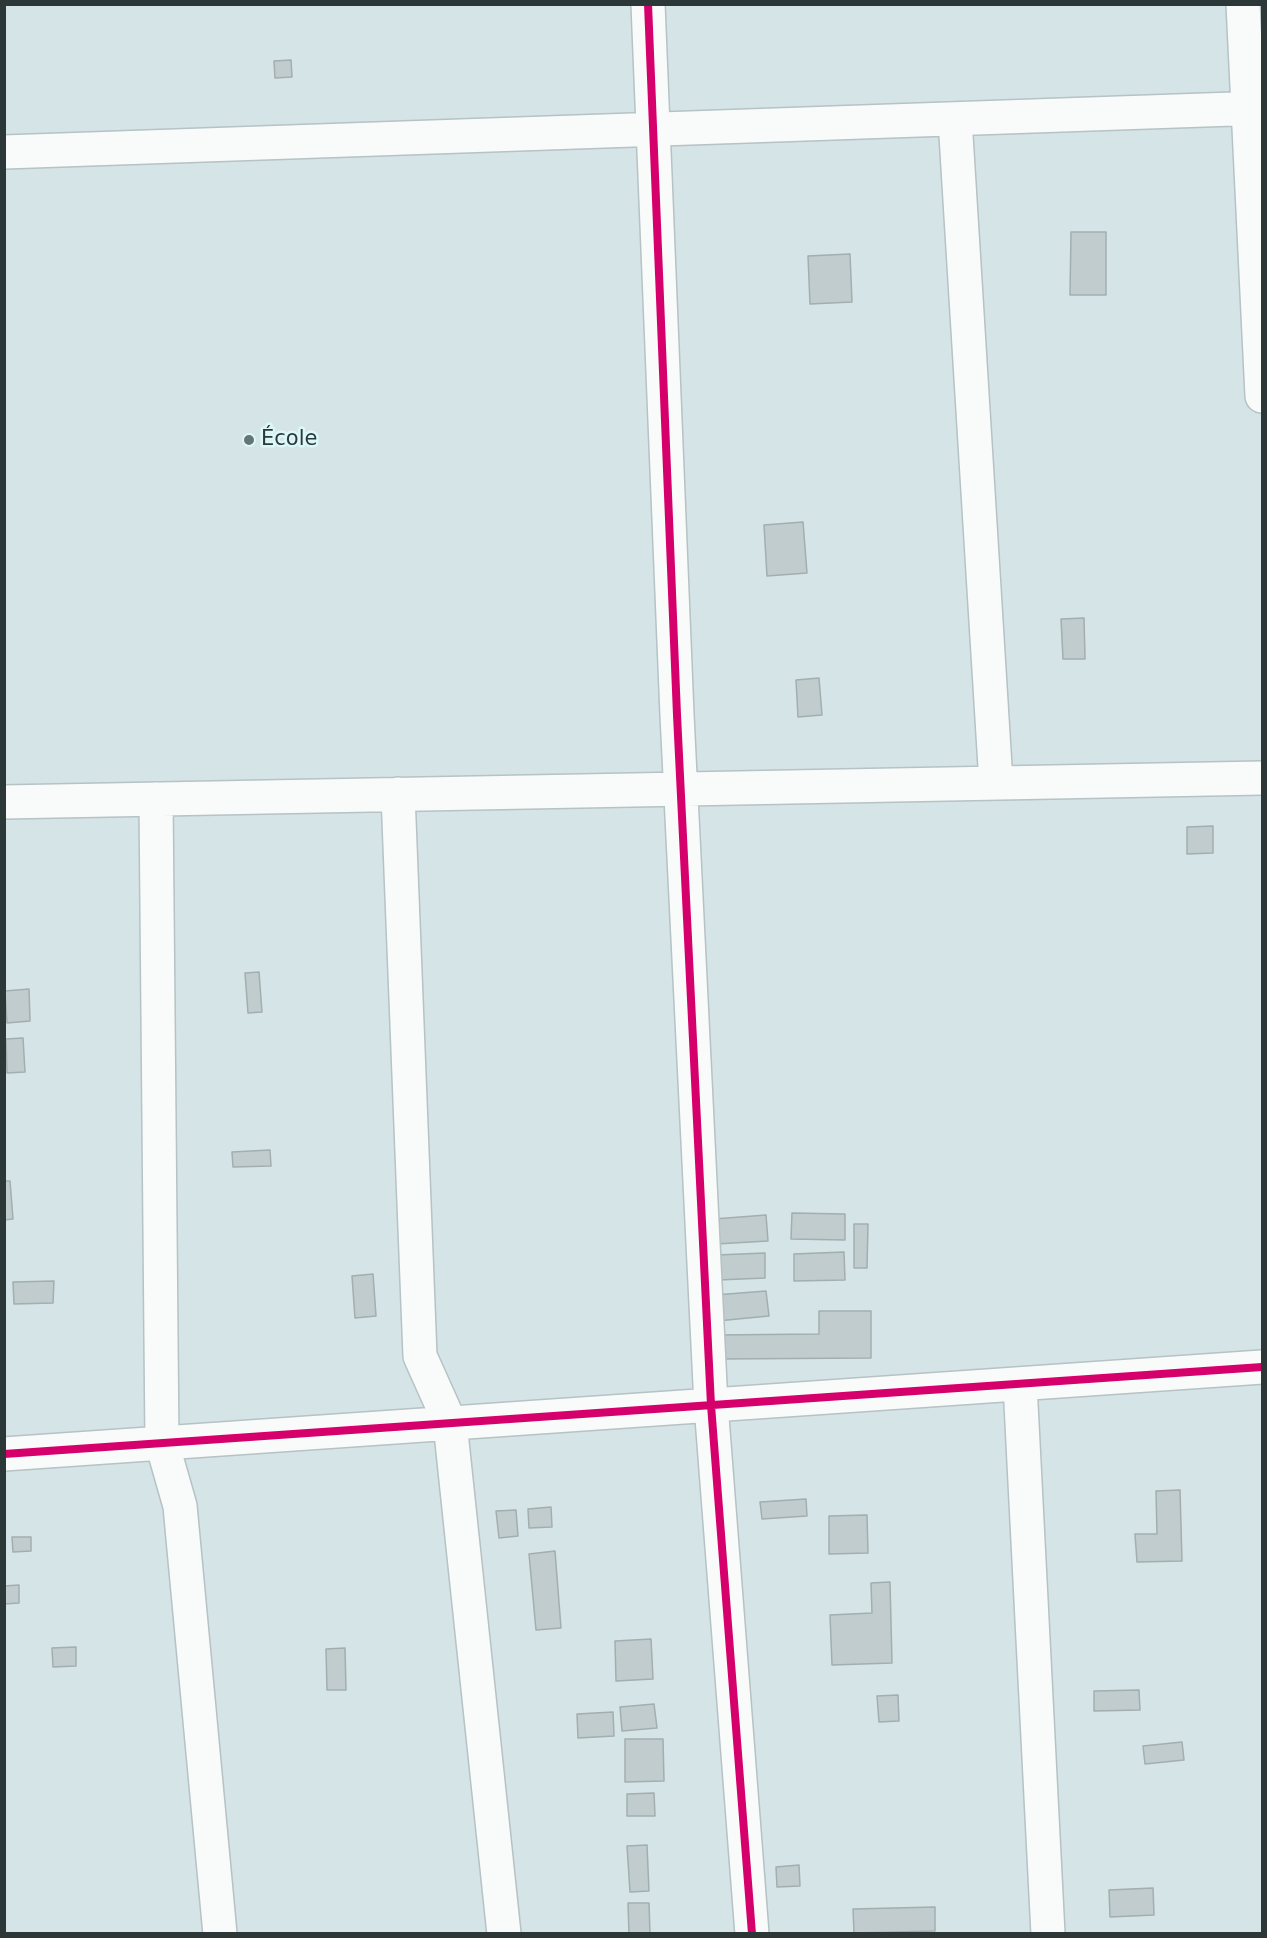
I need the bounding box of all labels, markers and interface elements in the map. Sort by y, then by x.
place label: École [261,427,317,453]
marker: École [242,433,256,447]

